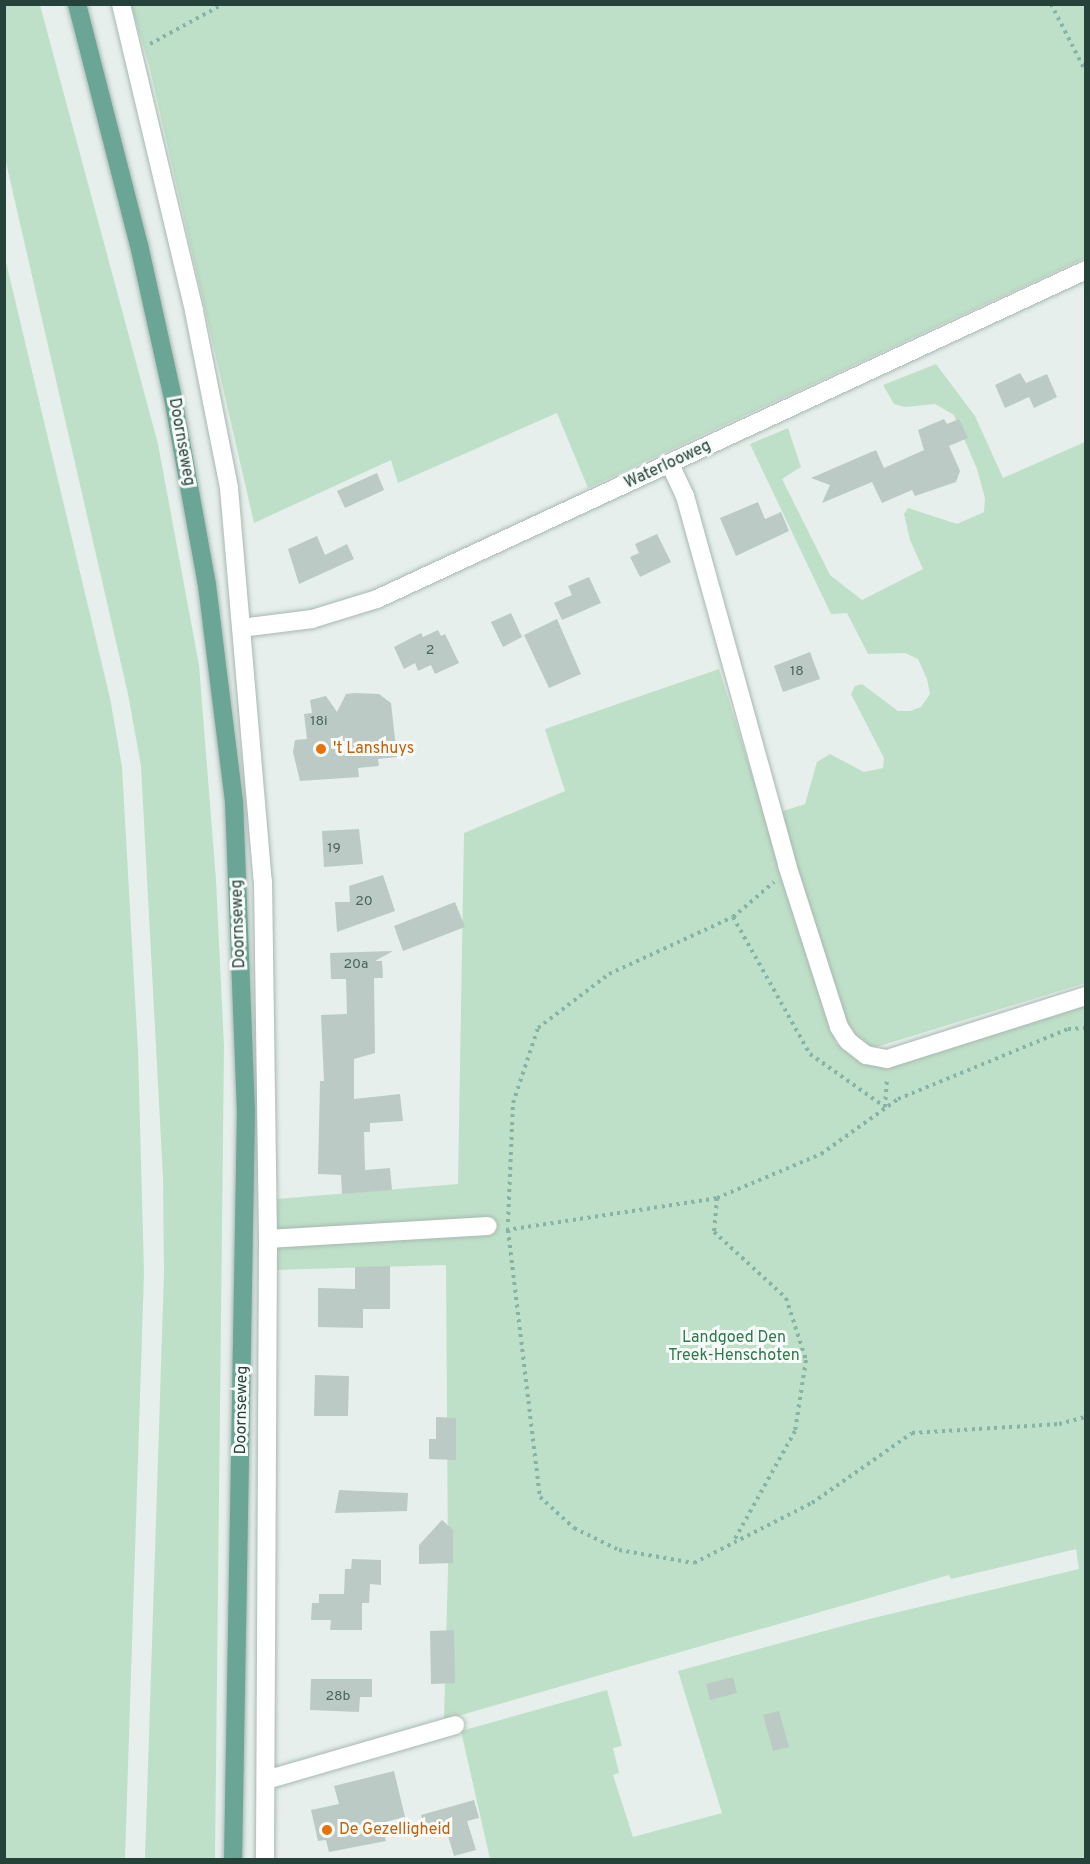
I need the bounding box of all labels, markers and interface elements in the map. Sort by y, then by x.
street label: Doornseweg [164,397,198,487]
street label: Waterlooweg [622,437,714,493]
house number: 2 [426,643,434,659]
house number: 18 [790,664,804,680]
house number: 18i [310,714,328,730]
place label: 't Lanshuys [333,739,414,759]
marker: 't Lanshuys [314,742,328,756]
house number: 19 [327,841,341,857]
street label: Doornseweg [228,879,250,969]
house number: 20 [355,894,373,910]
house number: 20a [344,957,368,973]
park label: Landgoed Den Treek-Henschoten [668,1328,800,1366]
street label: Doornseweg [232,1365,252,1455]
house number: 28b [326,1689,350,1705]
place label: De Gezelligheid [339,1820,450,1840]
marker: De Gezelligheid [320,1823,334,1837]

